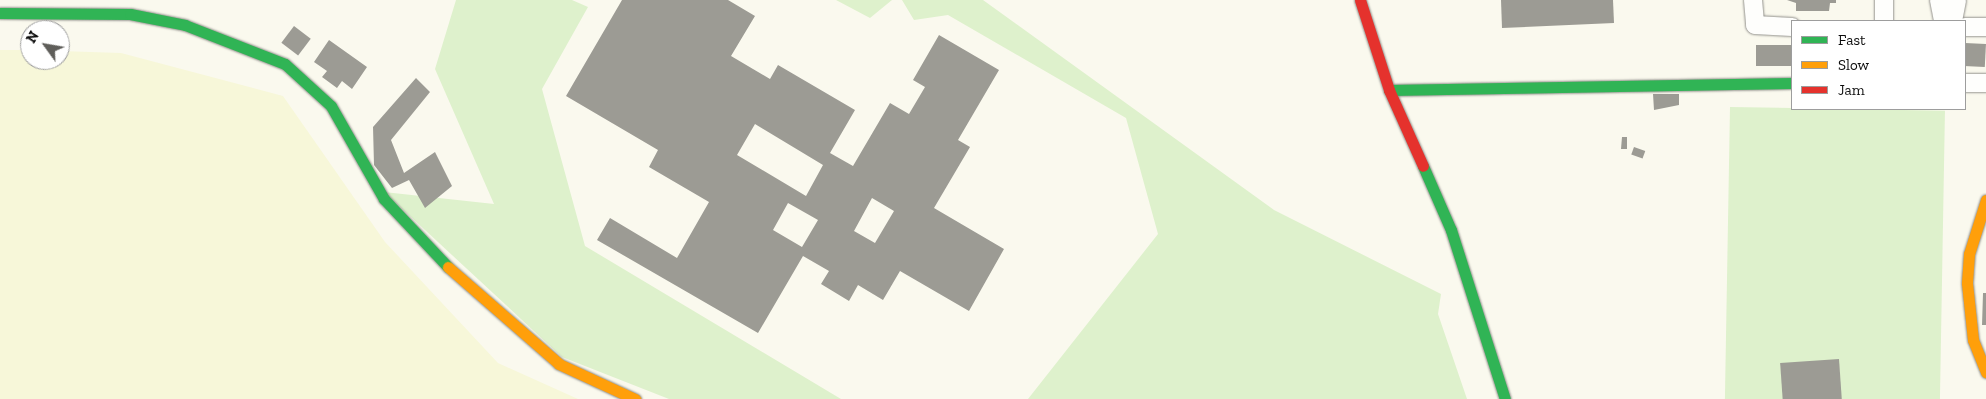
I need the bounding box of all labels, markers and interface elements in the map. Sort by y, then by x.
north arrow [20,20,70,70]
legend [1791,20,1966,110]
text: N [23,28,43,46]
text: Fast [1838,31,1866,49]
text: Slow [1838,56,1869,74]
text: Jam [1838,81,1865,99]

